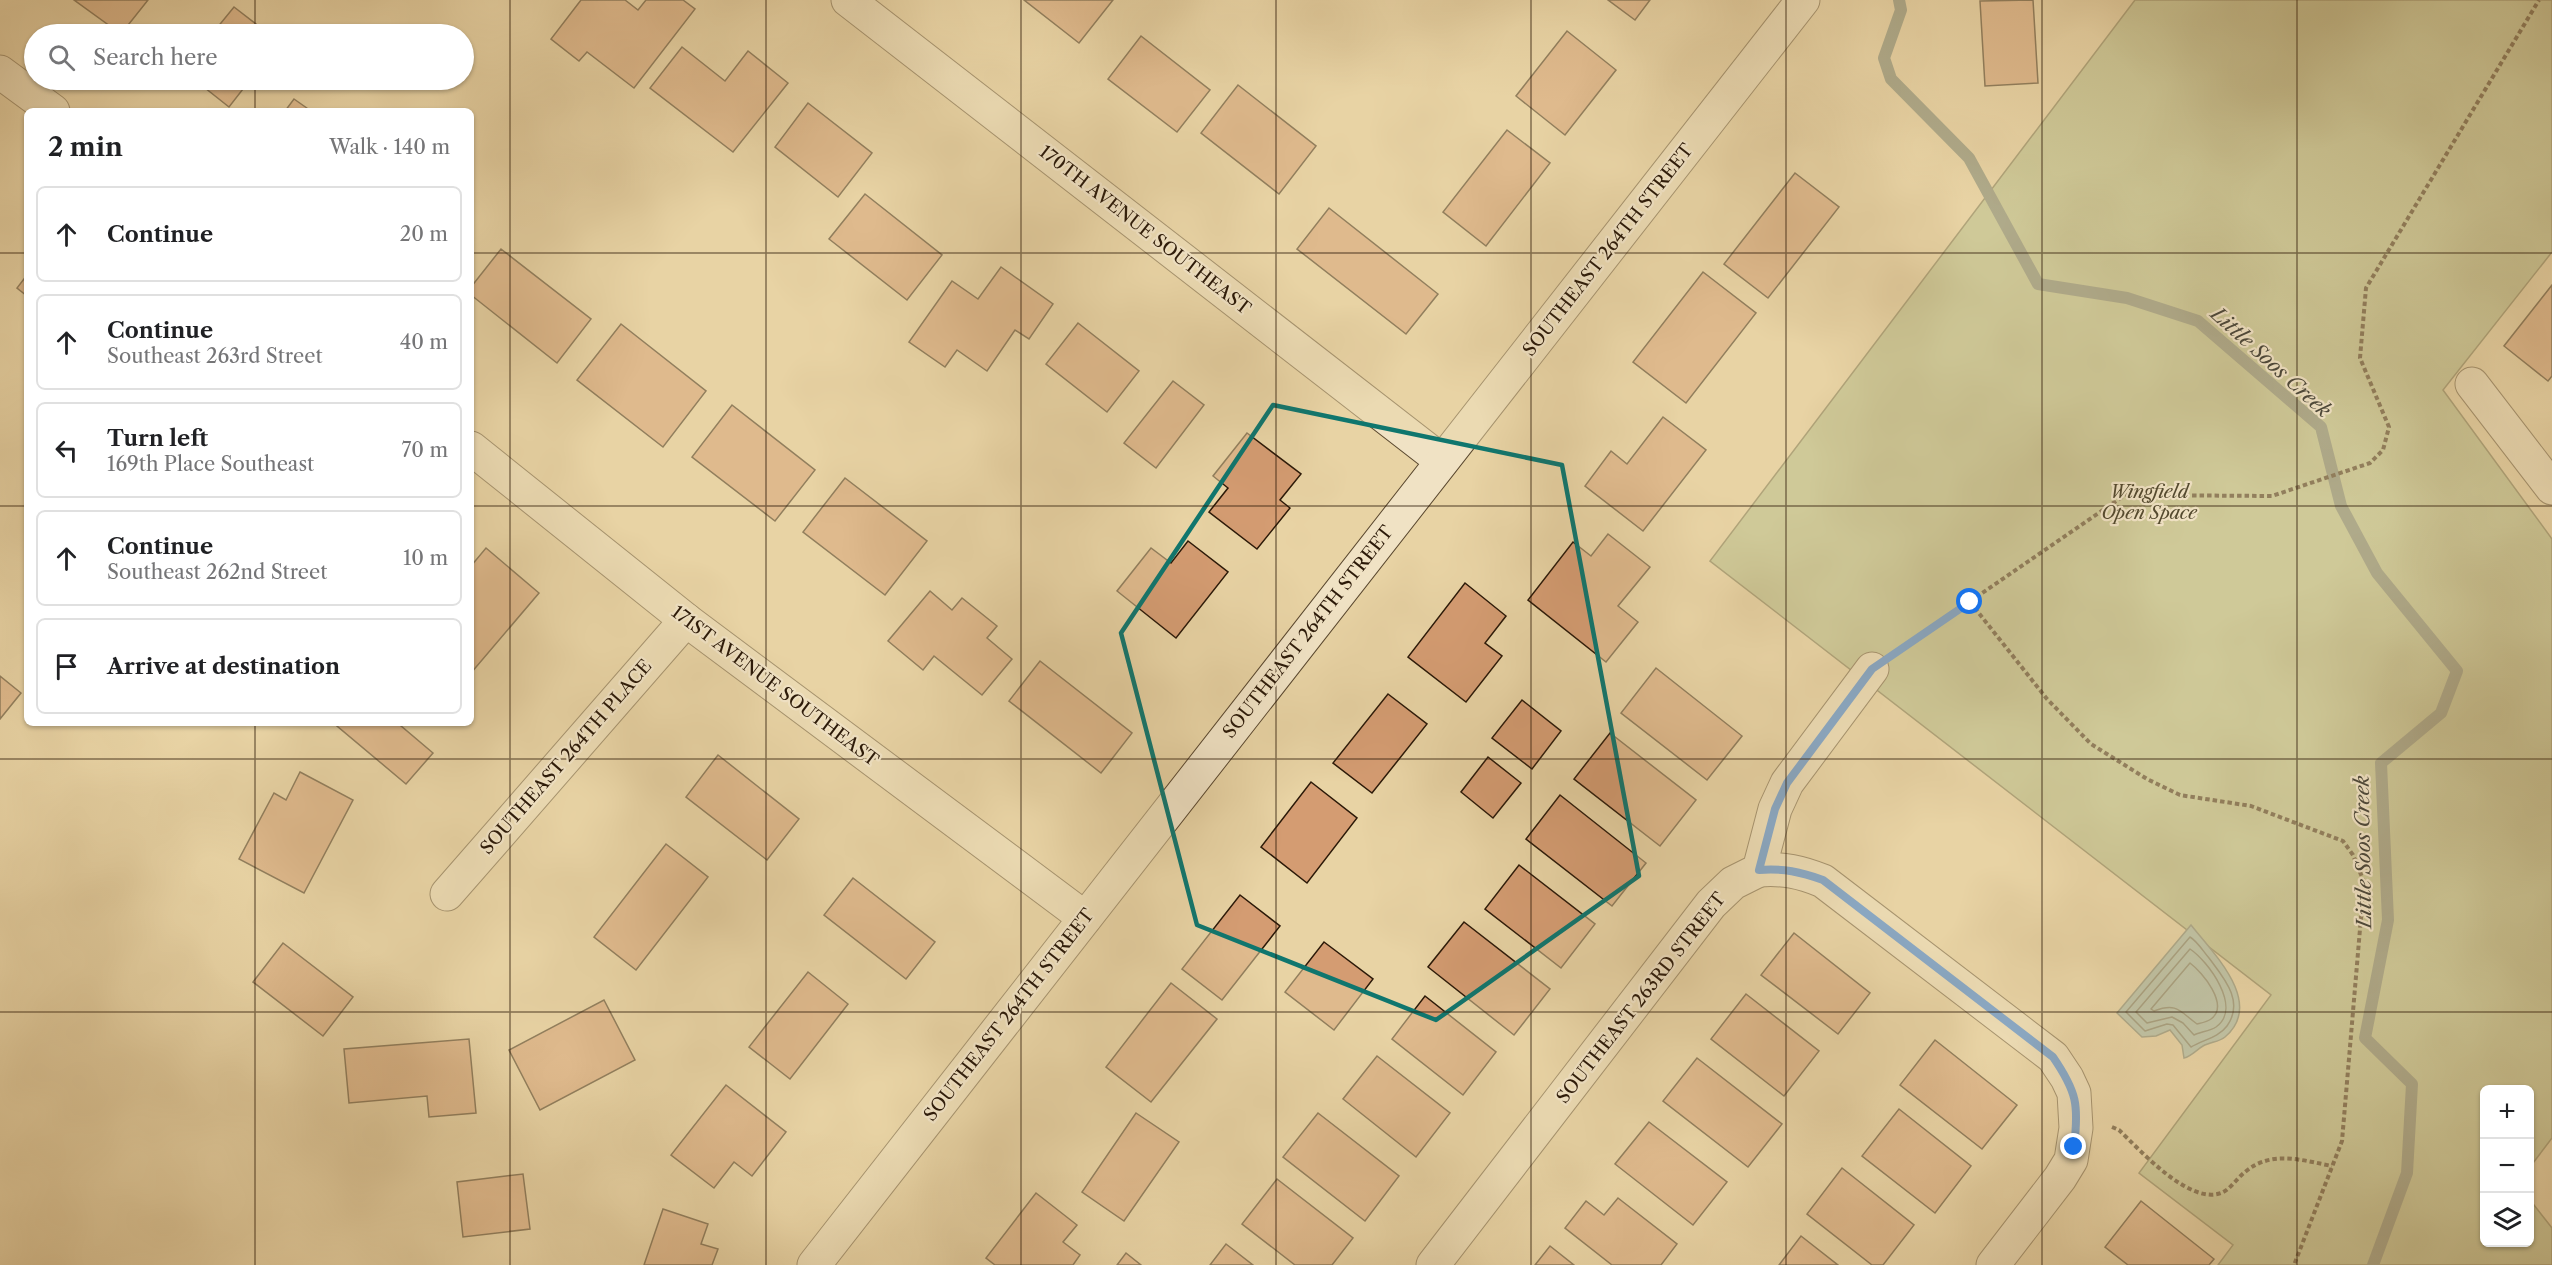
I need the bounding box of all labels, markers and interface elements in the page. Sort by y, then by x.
search box [24,24,474,90]
icon: search [45,41,78,74]
text: Search here [93,44,218,71]
text: 2 min [48,131,123,163]
text: Walk · 140 m [329,135,450,159]
street label: SOUTHEAST 264TH STREET [1518,139,1698,361]
street label: 170TH AVENUE SOUTHEAST [1035,141,1256,320]
icon: ahead [50,218,83,251]
text: Continue [107,221,213,248]
text: 20 m [400,222,448,246]
water label: Little Soos Creek [2205,301,2336,423]
text: Continue [107,317,213,344]
icon: ahead [50,326,83,359]
text: 40 m [400,330,448,354]
text: Southeast 263rd Street [107,344,322,368]
text: Turn left [107,425,208,452]
icon: left [50,434,83,467]
text: 70 m [402,438,448,462]
text: 169th Place Southeast [107,452,314,476]
park label: Wingfield Open Space [2101,481,2198,524]
street label: SOUTHEAST 264TH STREET [1218,521,1398,743]
text: Continue [107,533,213,560]
icon: ahead [50,542,83,575]
text: 10 m [403,546,448,570]
text: Southeast 262nd Street [107,560,327,584]
route start [1956,588,1982,614]
street label: 171ST AVENUE SOUTHEAST [667,601,883,771]
icon: arrive [50,650,83,683]
text: Arrive at destination [107,653,340,680]
street label: SOUTHEAST 264TH PLACE [476,655,656,859]
water label: Little Soos Creek [2350,775,2376,931]
street label: SOUTHEAST 263RD STREET [1552,888,1731,1108]
street label: SOUTHEAST 264TH STREET [919,904,1099,1126]
map controls [2480,1085,2534,1247]
button: + [2480,1085,2534,1139]
route end [2060,1133,2086,1159]
button: − [2480,1139,2534,1193]
button: layers [2480,1193,2534,1247]

